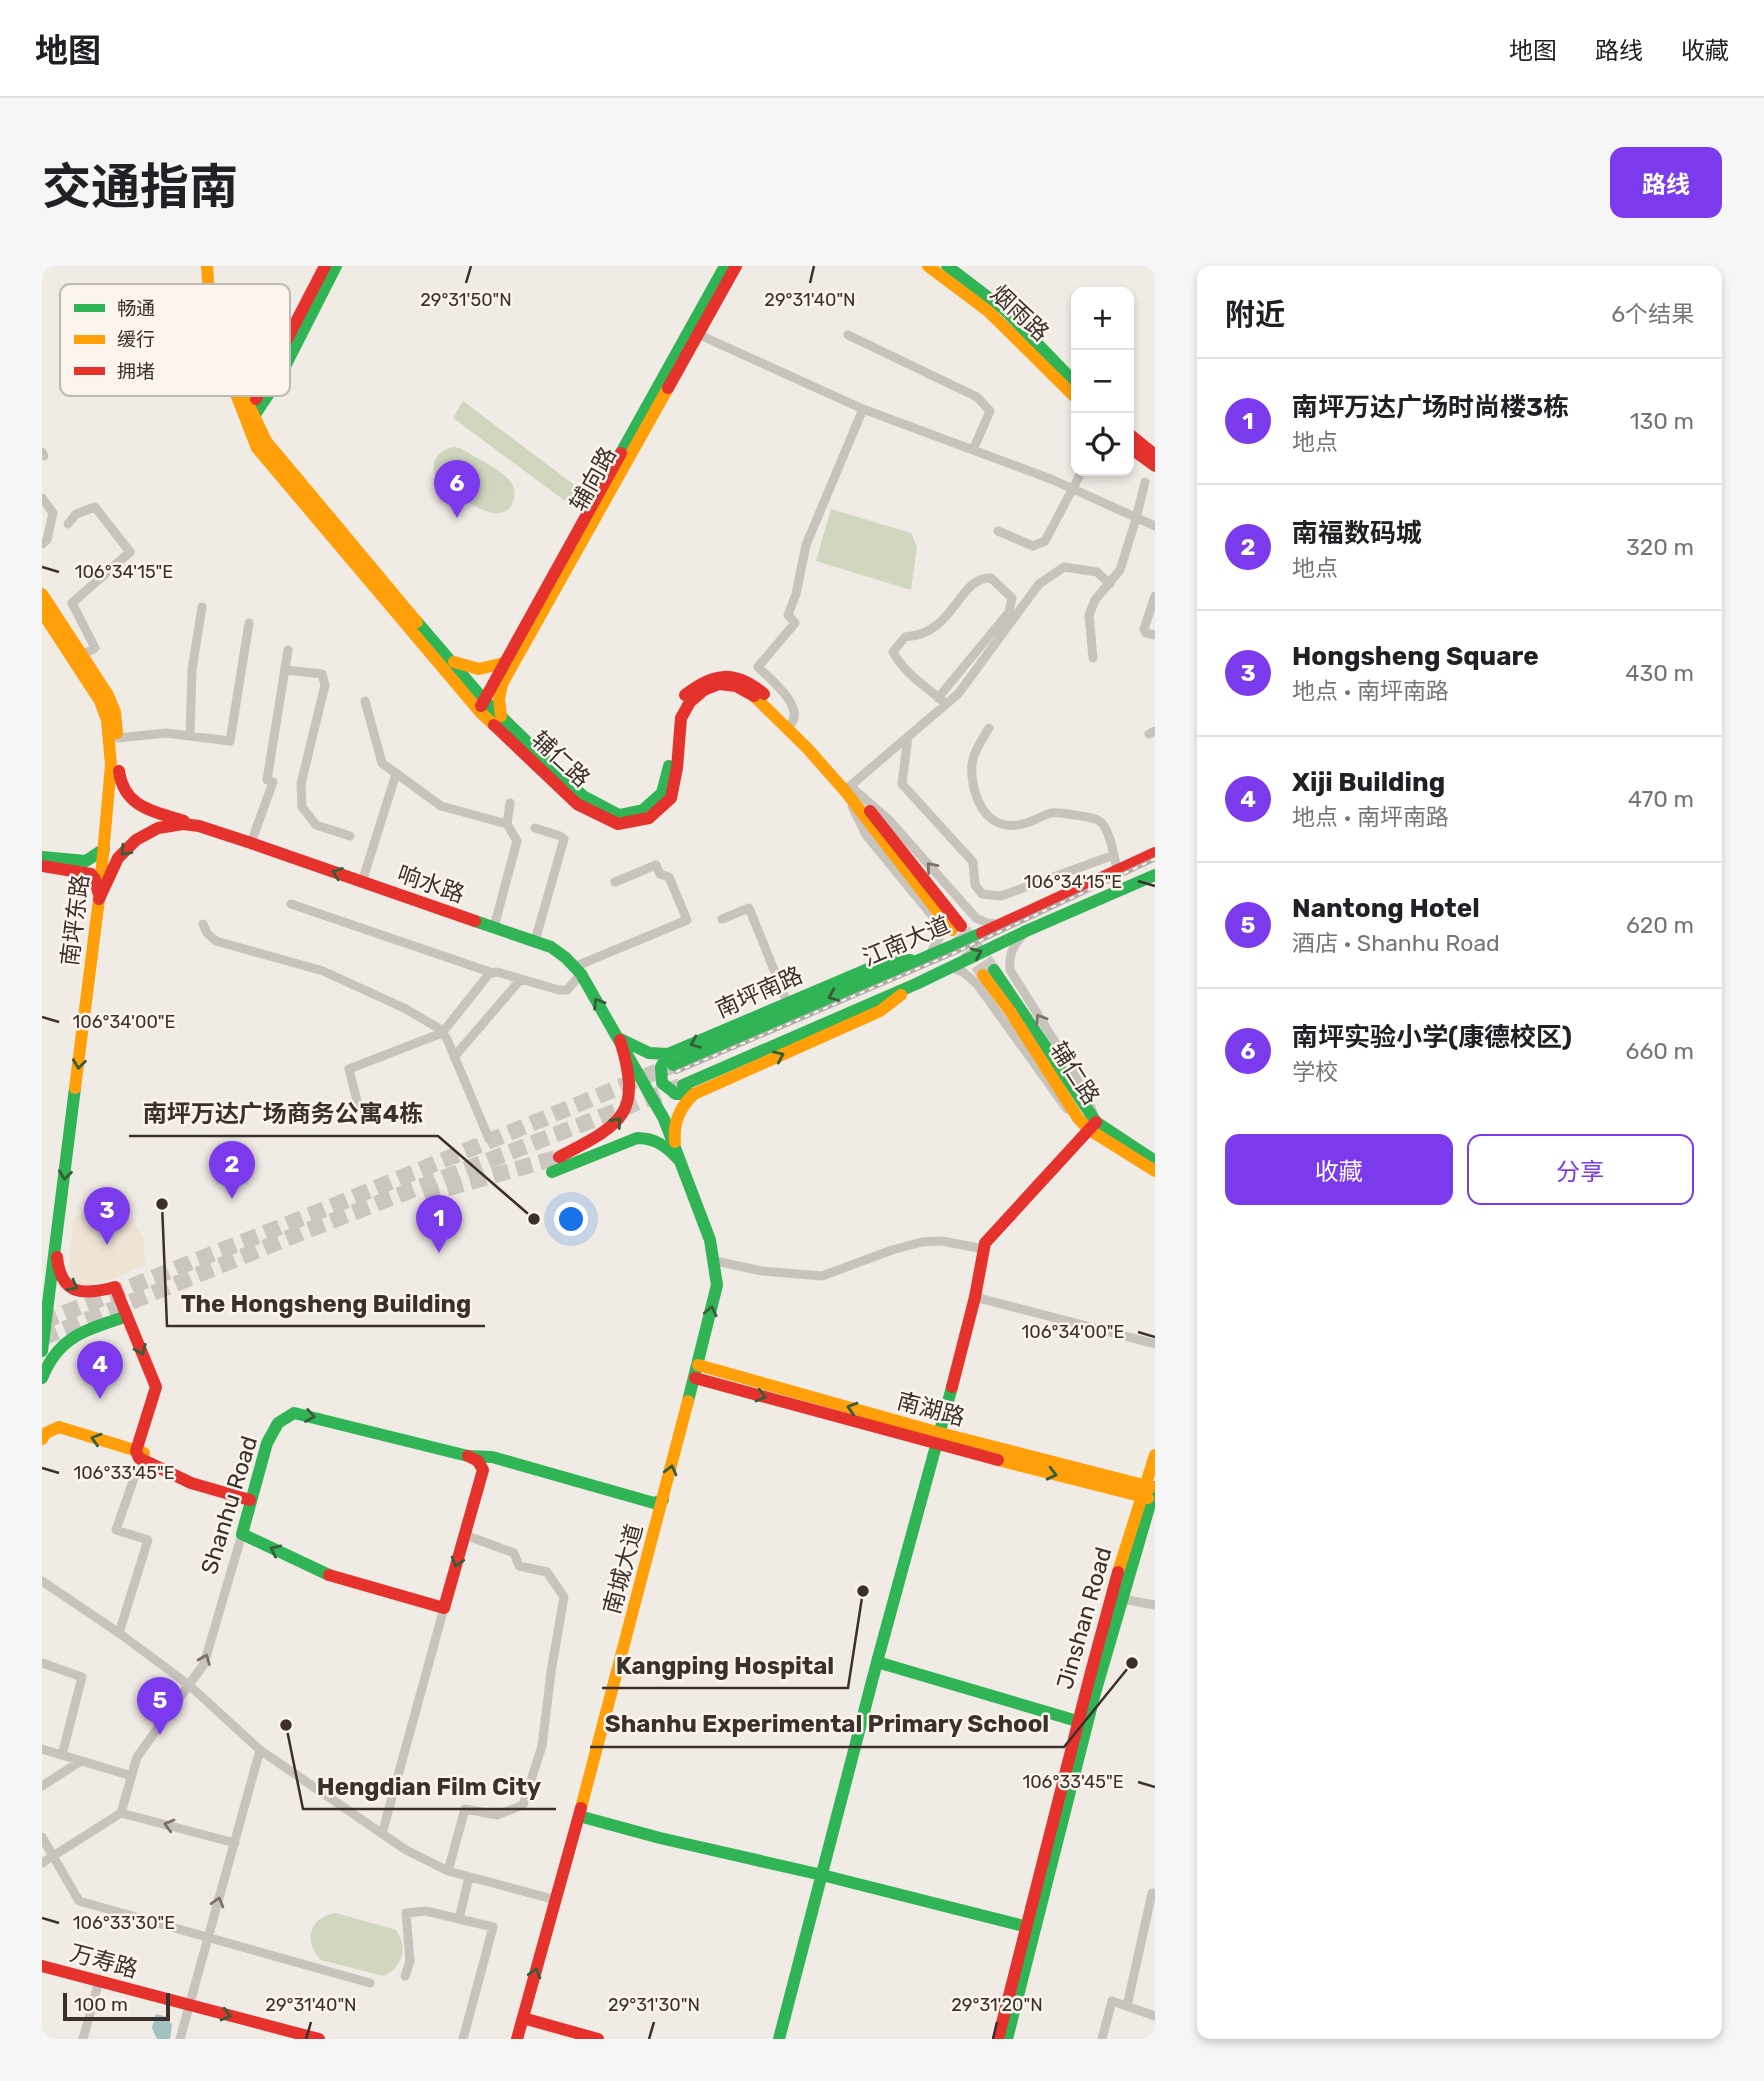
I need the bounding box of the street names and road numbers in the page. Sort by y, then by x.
street label: 烟雨路 [985,279,1055,347]
street label: 辅向路 [564,442,622,516]
street label: 辅仁路 [526,725,596,793]
street label: 响水路 [394,860,468,908]
street label: 南坪东路 [55,873,95,967]
street label: 江南大道 [858,910,954,972]
street label: 南坪南路 [711,961,807,1023]
street label: 辅仁路 [1044,1036,1106,1110]
street label: 南湖路 [894,1387,968,1431]
street label: Shanhu Road [195,1433,263,1577]
street label: 南城大道 [598,1521,648,1617]
street label: Jinshan Road [1050,1544,1118,1692]
street label: 万寿路 [67,1939,141,1983]

